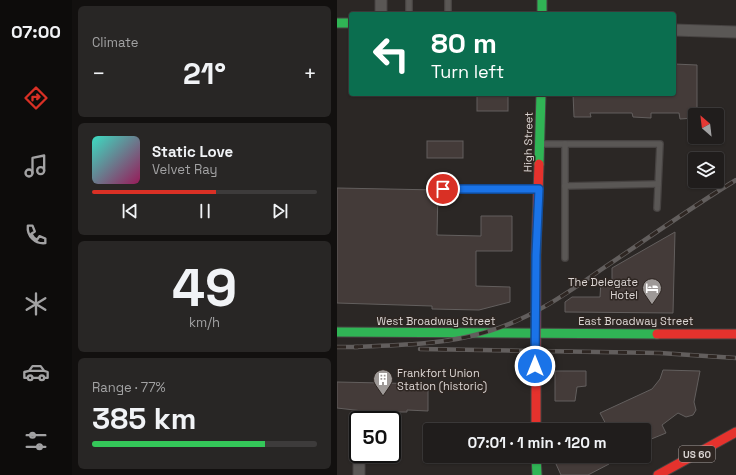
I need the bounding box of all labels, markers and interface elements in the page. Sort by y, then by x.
text: 07:00 [11,20,61,43]
text: 80 m [431,25,497,61]
icon: left [365,28,417,80]
text: Climate [92,34,138,51]
text: 21° [183,54,226,93]
text: − [92,59,106,87]
text: + [303,59,317,87]
text: Turn left [431,60,504,83]
icon: directions [22,84,50,112]
north arrow [688,108,724,144]
map controls [688,108,724,188]
street label: High Street [520,112,536,172]
text: Static Love [152,142,233,161]
icon: music [22,152,50,180]
button: layers [688,152,724,188]
text: Velvet Ray [152,161,217,178]
pin [426,172,460,206]
icon: arrive [432,178,454,200]
icon: previous [119,200,141,222]
icon: pause [194,200,216,222]
icon: next [269,200,291,222]
icon: phone [22,221,50,249]
text: 49 [172,255,237,321]
place label: The Delegate Hotel [568,275,638,302]
hotel icon: The Delegate Hotel [641,277,663,305]
icon: climate [22,290,50,318]
text: km/h [189,314,220,331]
street label: West Broadway Street [377,314,495,328]
street label: East Broadway Street [578,314,694,328]
position arrow [514,345,556,387]
icon: car [22,358,50,386]
place label: Frankfort Union Station (historic) [397,366,487,393]
building icon: Frankfort Union Station (historic) [372,368,394,396]
text: Range · 77% [92,379,166,396]
text: 385 km [92,399,196,438]
speed limit sign: 50 [349,411,401,463]
icon: filters [22,427,50,455]
text: 07:01 · 1 min · 120 m [467,433,607,452]
road number: US 60 [679,446,715,462]

